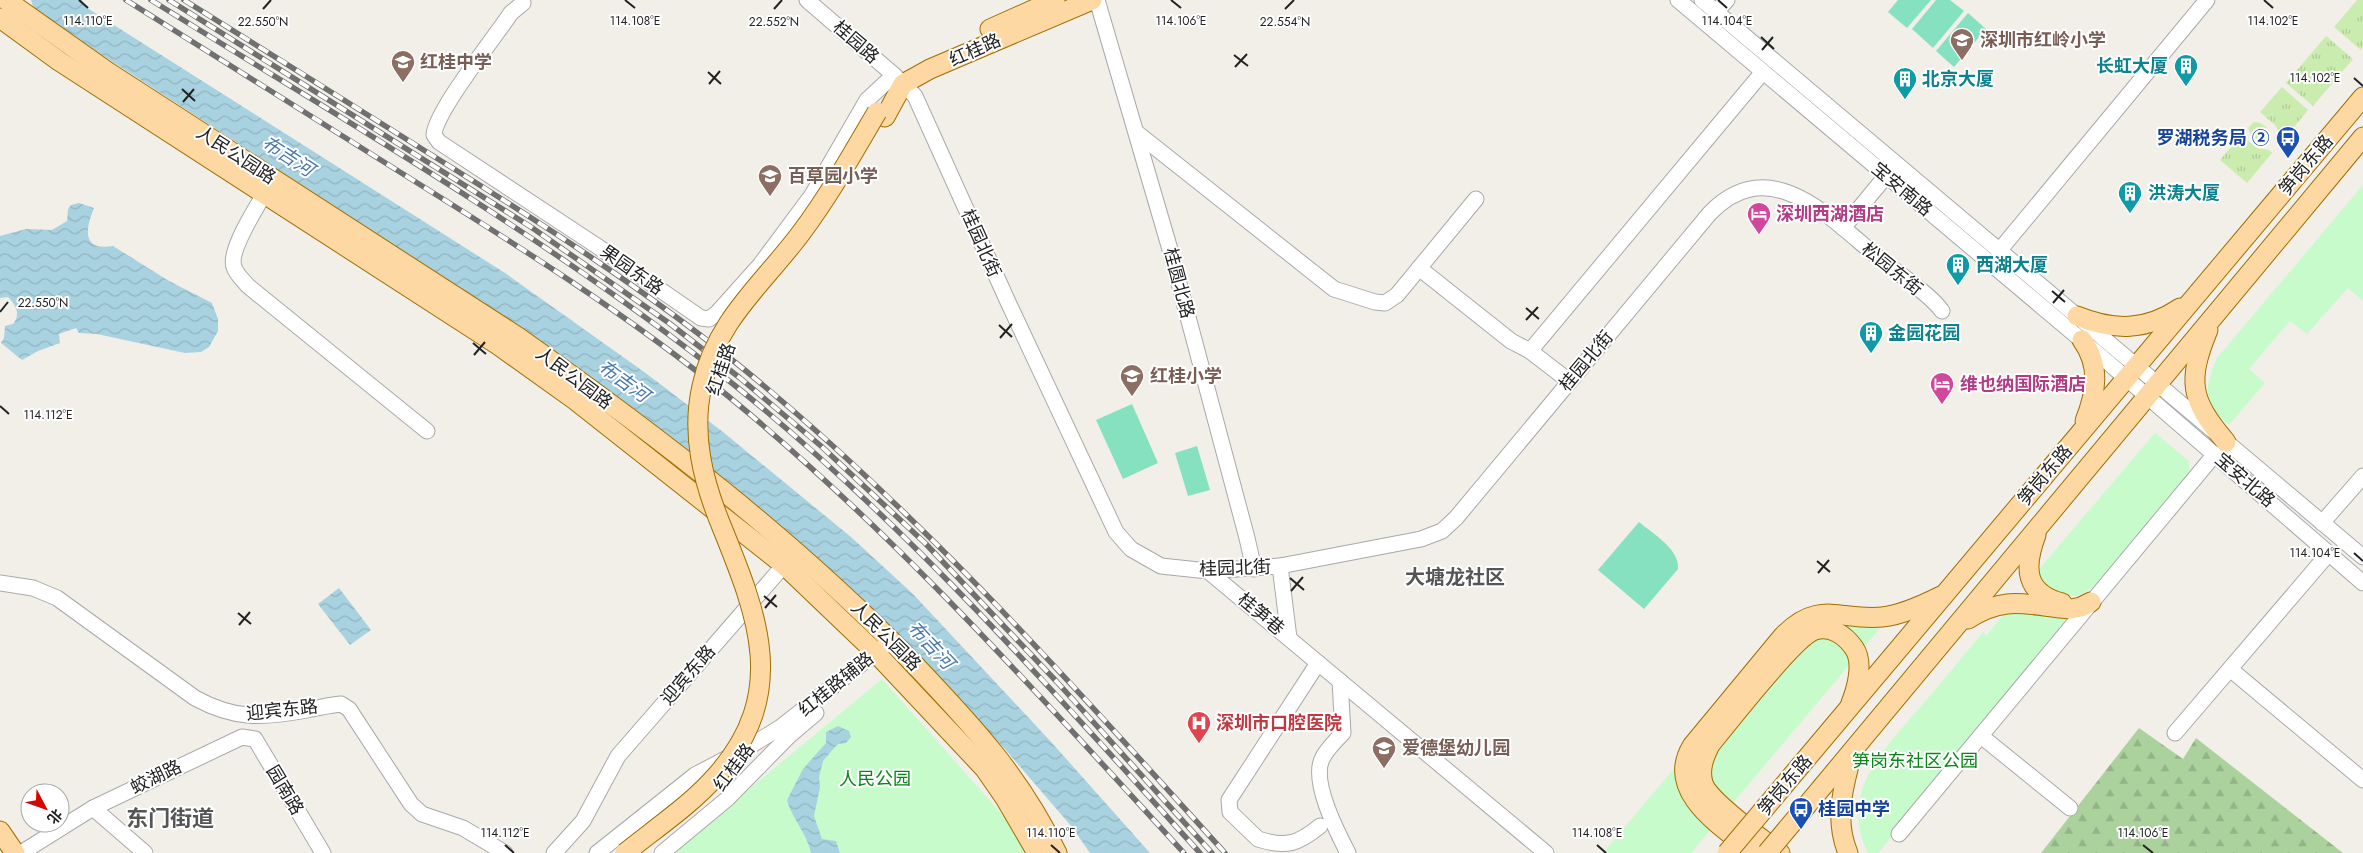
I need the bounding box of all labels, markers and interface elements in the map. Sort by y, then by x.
text: 114.110°E [63,12,113,30]
text: 114.108°E [610,12,660,30]
text: 114.106°E [1156,12,1206,30]
text: 114.104°E [1702,12,1752,30]
text: 114.102°E [2248,12,2298,30]
text: 22.550°N [238,13,288,31]
text: 22.552°N [749,13,799,31]
text: 22.554°N [1260,13,1310,31]
street label: 桂园路 [827,14,885,70]
street label: 红桂路 [945,27,1005,73]
school or university icon: 深圳市红岭小学 [1949,27,1975,61]
place label: 深圳市红岭小学 [1980,27,2106,53]
school or university icon: 红桂中学 [390,49,416,83]
place label: 红桂中学 [420,49,492,75]
place label: 长虹大厦 [2096,53,2168,79]
building icon: 长虹大厦 [2173,53,2199,87]
building icon: 北京大厦 [1892,66,1918,100]
place label: 北京大厦 [1922,66,1994,92]
text: 114.102°E [2290,69,2340,87]
street label: 人民公园路 [191,120,281,190]
place label: 罗湖税务局 ② [2157,125,2270,151]
bus stop icon: 罗湖税务局 ② [2275,125,2301,159]
water label: 布吉河 [257,129,323,185]
street label: 笋岗东路 [2273,129,2339,201]
street label: 宝安南路 [1866,156,1938,222]
school or university icon: 百草园小学 [757,163,783,197]
place label: 百草园小学 [788,163,878,189]
building icon: 洪涛大厦 [2117,180,2143,214]
place label: 洪涛大厦 [2148,180,2220,206]
hotel icon: 深圳西湖酒店 [1746,201,1772,235]
place label: 深圳西湖酒店 [1776,201,1884,227]
street label: 桂园北街 [954,205,1008,281]
street label: 松园东街 [1856,236,1928,302]
street label: 果园东路 [595,239,669,301]
street label: 桂圆北路 [1157,245,1201,321]
building icon: 西湖大厦 [1945,252,1971,286]
place label: 西湖大厦 [1976,252,2048,278]
text: 22.550°N [18,294,68,312]
building icon: 金园花园 [1858,320,1884,354]
place label: 金园花园 [1888,320,1960,346]
street label: 桂园北街 [1553,325,1619,397]
street label: 红桂路 [700,339,742,399]
street label: 人民公园路 [530,341,618,415]
water label: 布吉河 [593,353,658,411]
school or university icon: 红桂小学 [1119,363,1145,397]
place label: 红桂小学 [1150,363,1222,389]
hotel icon: 维也纳国际酒店 [1929,371,1955,405]
place label: 维也纳国际酒店 [1960,371,2086,397]
text: 114.112°E [24,406,72,424]
street label: 笋岗东路 [2012,439,2078,511]
street label: 宝安北路 [2209,447,2281,513]
text: 114.104°E [2290,544,2340,562]
street label: 桂园北街 [1199,554,1271,582]
district label: 大塘龙社区 [1405,563,1505,592]
street label: 桂笋巷 [1232,587,1290,641]
street label: 人民公园路 [845,595,927,677]
water label: 布吉河 [902,615,963,678]
street label: 迎宾东路 [655,639,721,711]
street label: 红桂路辅路 [793,646,879,722]
street label: 迎宾东路 [245,693,319,727]
hospital icon: 深圳市口腔医院 [1186,710,1212,744]
place label: 深圳市口腔医院 [1216,710,1342,736]
school or university icon: 爱德堡幼儿园 [1371,735,1397,769]
place label: 爱德堡幼儿园 [1402,735,1510,761]
street label: 红桂路 [707,738,761,796]
park label: 笋岗东社区公园 [1852,748,1978,774]
street label: 笋岗东路 [1752,749,1818,821]
street label: 蛟湖路 [126,753,186,801]
street label: 园南路 [260,760,310,820]
park label: 人民公园 [839,766,911,792]
north arrow [20,783,70,833]
bus stop icon: 桂园中学 [1788,796,1814,830]
place label: 桂园中学 [1818,796,1890,822]
district label: 东门街道 [126,802,214,834]
text: 北 [43,805,67,828]
text: 114.112°E [481,824,529,842]
text: 114.110°E [1026,824,1076,842]
text: 114.108°E [1572,824,1622,842]
text: 114.106°E [2118,824,2168,842]

